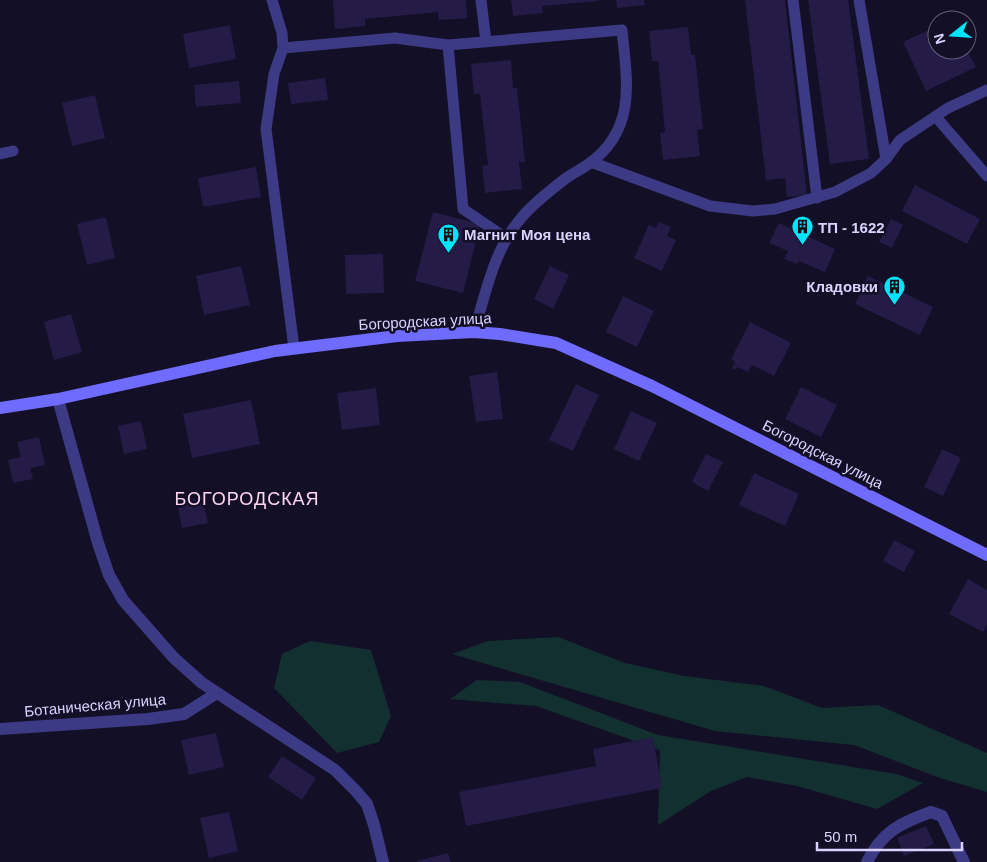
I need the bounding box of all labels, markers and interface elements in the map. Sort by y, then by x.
north arrow [927,10,977,60]
text: N [930,32,949,46]
building icon: ТП - 1622 [790,215,814,246]
place label: ТП - 1622 [818,219,885,236]
building icon: Магнит Моя цена [436,222,460,253]
place label: Магнит Моя цена [464,226,591,243]
building icon: Кладовки [882,274,906,305]
place label: Кладовки [806,278,878,295]
street label: Богородская улица [358,309,493,333]
street label: Богородская улица [760,416,887,492]
district label: БОГОРОДСКАЯ [174,489,320,509]
street label: Ботаническая улица [24,690,167,720]
scale bar [817,820,962,852]
text: 50 m [824,828,857,845]

